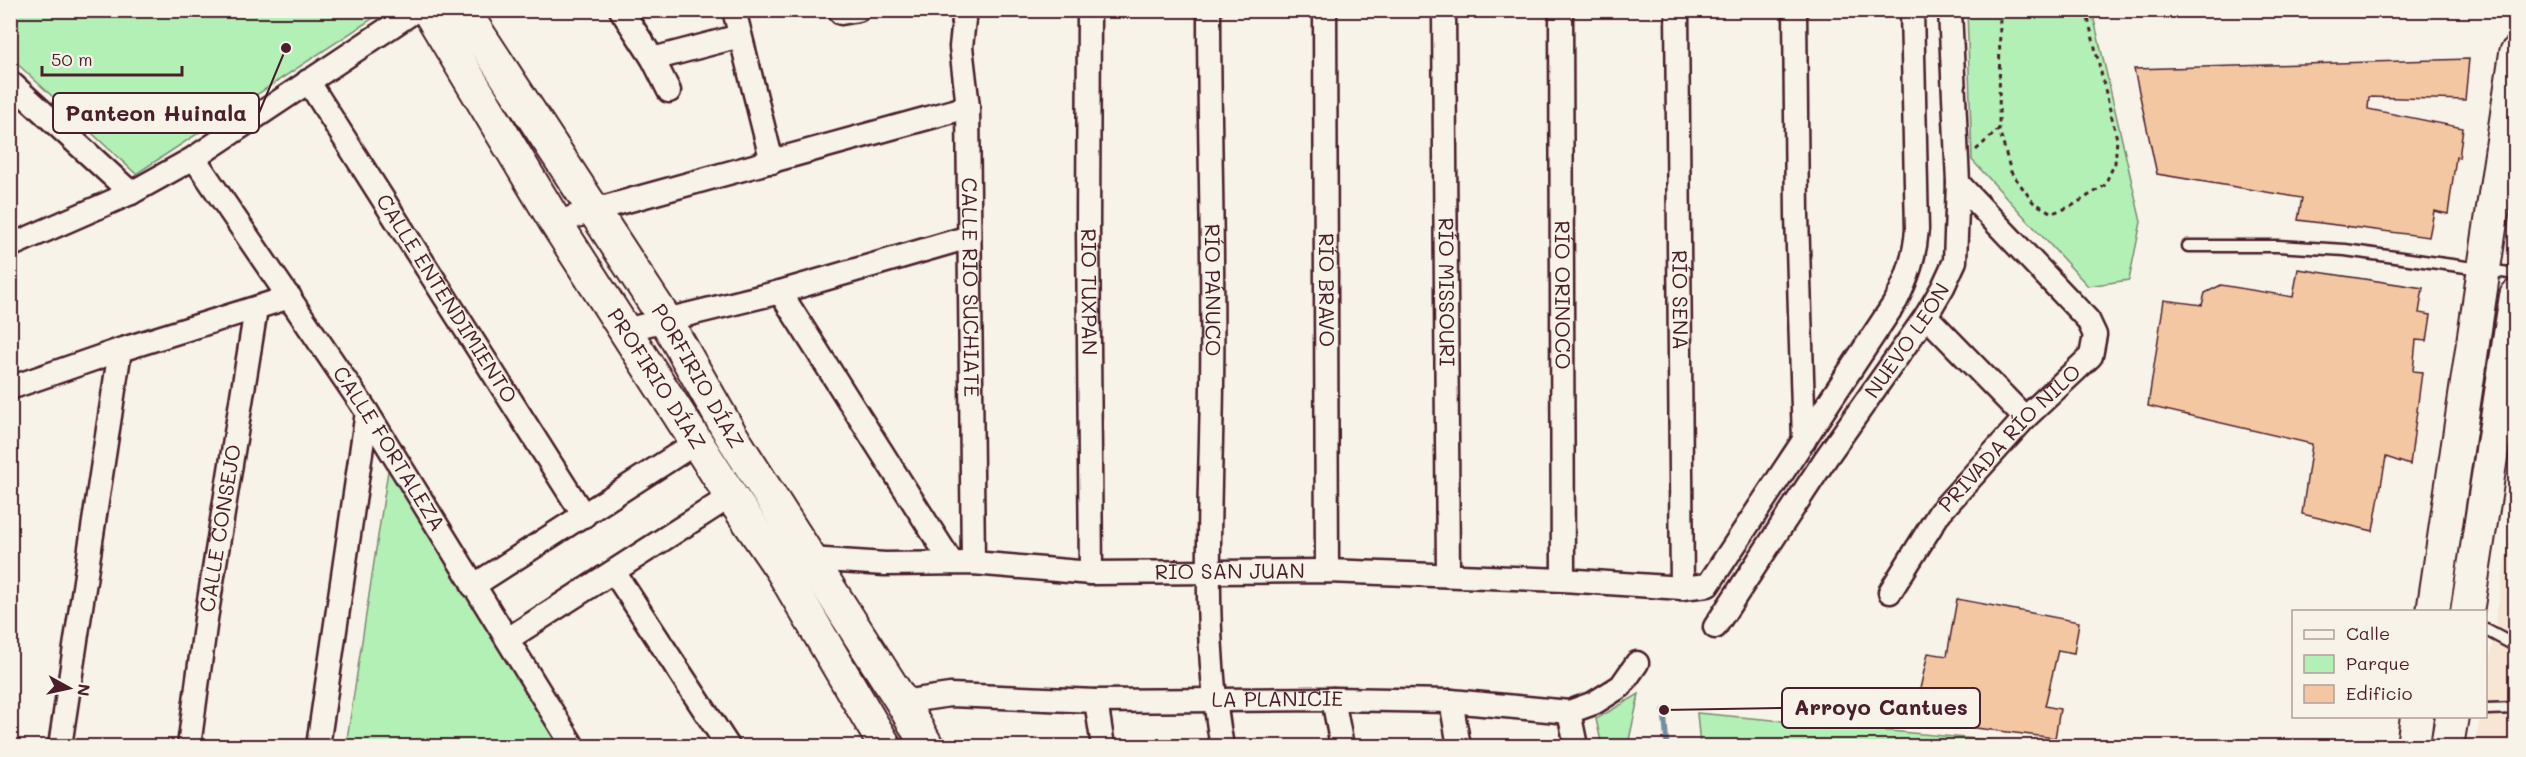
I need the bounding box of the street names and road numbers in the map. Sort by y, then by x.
street label: CALLE RÍO SUCHIATE [957,177,986,397]
street label: CALLE ENTENDIMIENTO [371,188,524,408]
street label: RÍO MISSOURI [1433,217,1462,367]
street label: RÍO ORINOCO [1550,220,1577,370]
street label: RÍO PÁNUCO [1200,223,1227,357]
street label: RÍO TUXPAN [1076,228,1104,356]
street label: RÍO BRAVO [1314,233,1341,347]
street label: RÍO SENA [1667,250,1695,350]
street label: NUEVO LEÓN [1857,277,1955,403]
street label: PORFIRIO DÍAZ [647,298,751,453]
street label: PROFIRIO DÍAZ [602,303,713,454]
street label: PRIVADA RÍO NILO [1932,358,2086,517]
street label: CALLE FORTALEZA [328,360,452,536]
street label: CALLE CONSEJO [192,442,246,614]
street label: RÍO SAN JUAN [1155,556,1305,584]
street label: LA PLANICIE [1211,684,1343,712]

